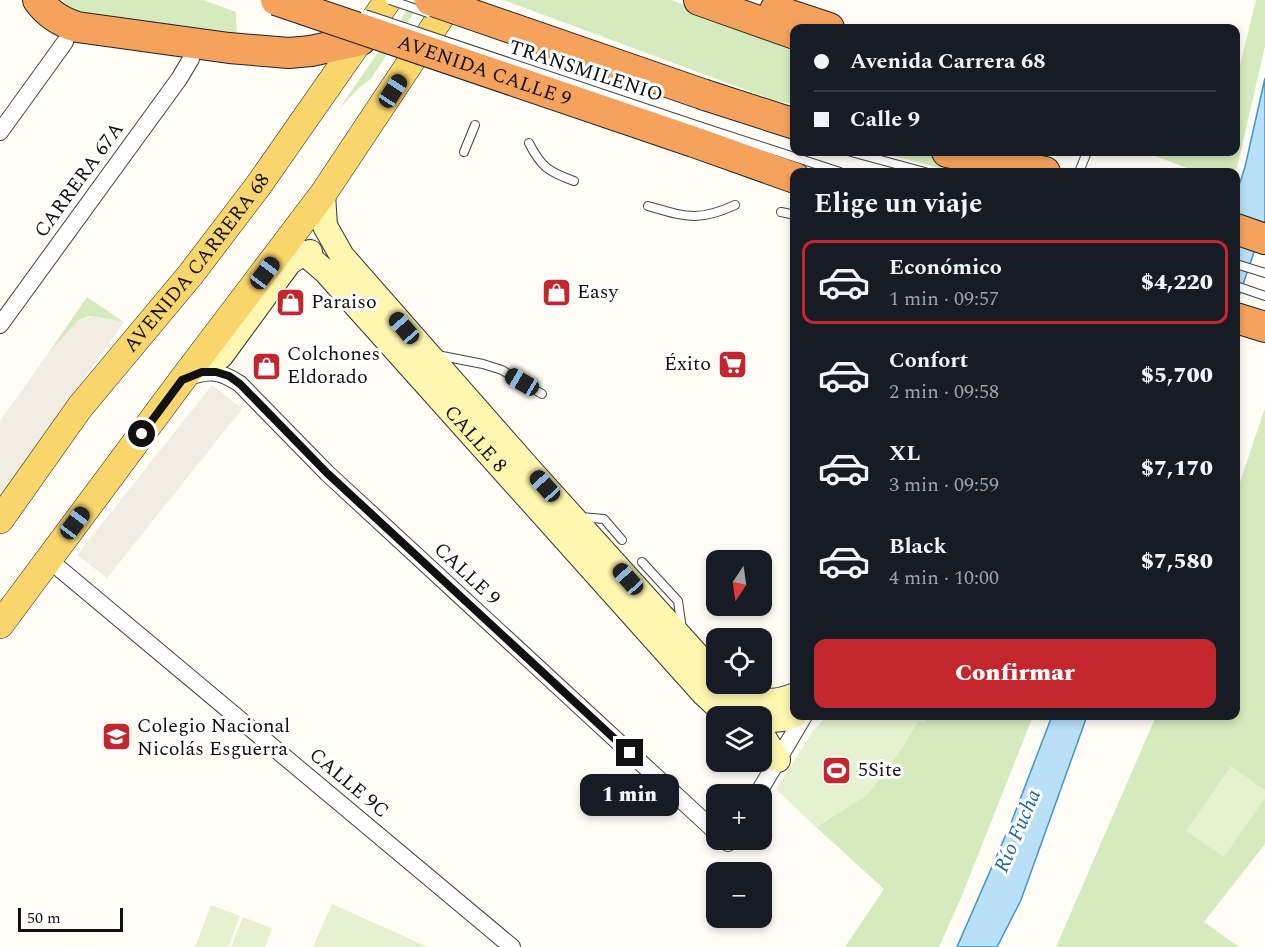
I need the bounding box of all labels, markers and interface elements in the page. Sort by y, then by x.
street label: AVENIDA CALLE 9 [393,27,575,114]
street label: TRANSMILENIO [505,32,667,110]
text: Avenida Carrera 68 [850,45,1046,78]
car [376,71,410,111]
text: Calle 9 [850,103,920,136]
street label: CARRERA 67A [27,116,131,244]
street label: AVENIDA CARRERA 68 [116,167,277,359]
text: Elige un viaje [814,183,982,225]
text: Económico [889,251,1002,284]
car [247,253,283,293]
icon: car [817,255,871,309]
text: $4,220 [1141,266,1213,299]
shop icon: Easy [540,276,572,308]
place label: Easy [577,277,619,307]
text: 1 min · 09:57 [889,284,999,314]
shop icon: Paraiso [274,286,306,318]
place label: Paraiso [311,287,377,317]
car [385,309,423,347]
place label: Colchones Eldorado [287,339,380,392]
text: Confort [889,344,968,377]
supermarket icon: Éxito [716,348,748,380]
icon: car [817,348,871,402]
place label: Éxito [664,349,711,379]
shop icon: Colchones Eldorado [250,350,282,382]
text: $5,700 [1141,359,1213,392]
car [502,365,542,399]
text: 2 min · 09:58 [889,377,999,407]
street label: CALLE 8 [437,398,514,479]
route start [128,420,155,447]
text: XL [889,437,920,470]
icon: car [817,441,871,495]
text: $7,170 [1141,452,1213,485]
car [526,467,564,505]
text: 3 min · 09:59 [889,470,999,500]
car [57,503,93,543]
text: Black [889,530,947,563]
icon: car [817,534,871,588]
street label: CALLE 9 [427,535,507,613]
text: $7,580 [1141,545,1213,578]
north arrow [706,550,772,616]
map controls [706,550,772,928]
car [609,560,647,598]
text: 4 min · 10:00 [889,563,999,593]
button: locate [706,628,772,694]
button: Confirmar [814,639,1216,708]
button: layers [706,706,772,772]
place label: Colegio Nacional Nicolás Esguerra [137,711,290,764]
school or university icon: Colegio Nacional Nicolás Esguerra [100,721,132,753]
route end [616,739,643,766]
street label: CALLE 9C [302,740,396,826]
sports icon: 5Site [821,754,853,786]
place label: 5Site [858,755,902,785]
callout: 1 min [580,774,680,816]
text: 1 min [602,780,657,810]
button: + [706,784,772,850]
water label: Río Fucha [986,784,1050,878]
button: − [706,862,772,928]
scale bar [18,905,123,932]
text: 50 m [27,906,61,930]

